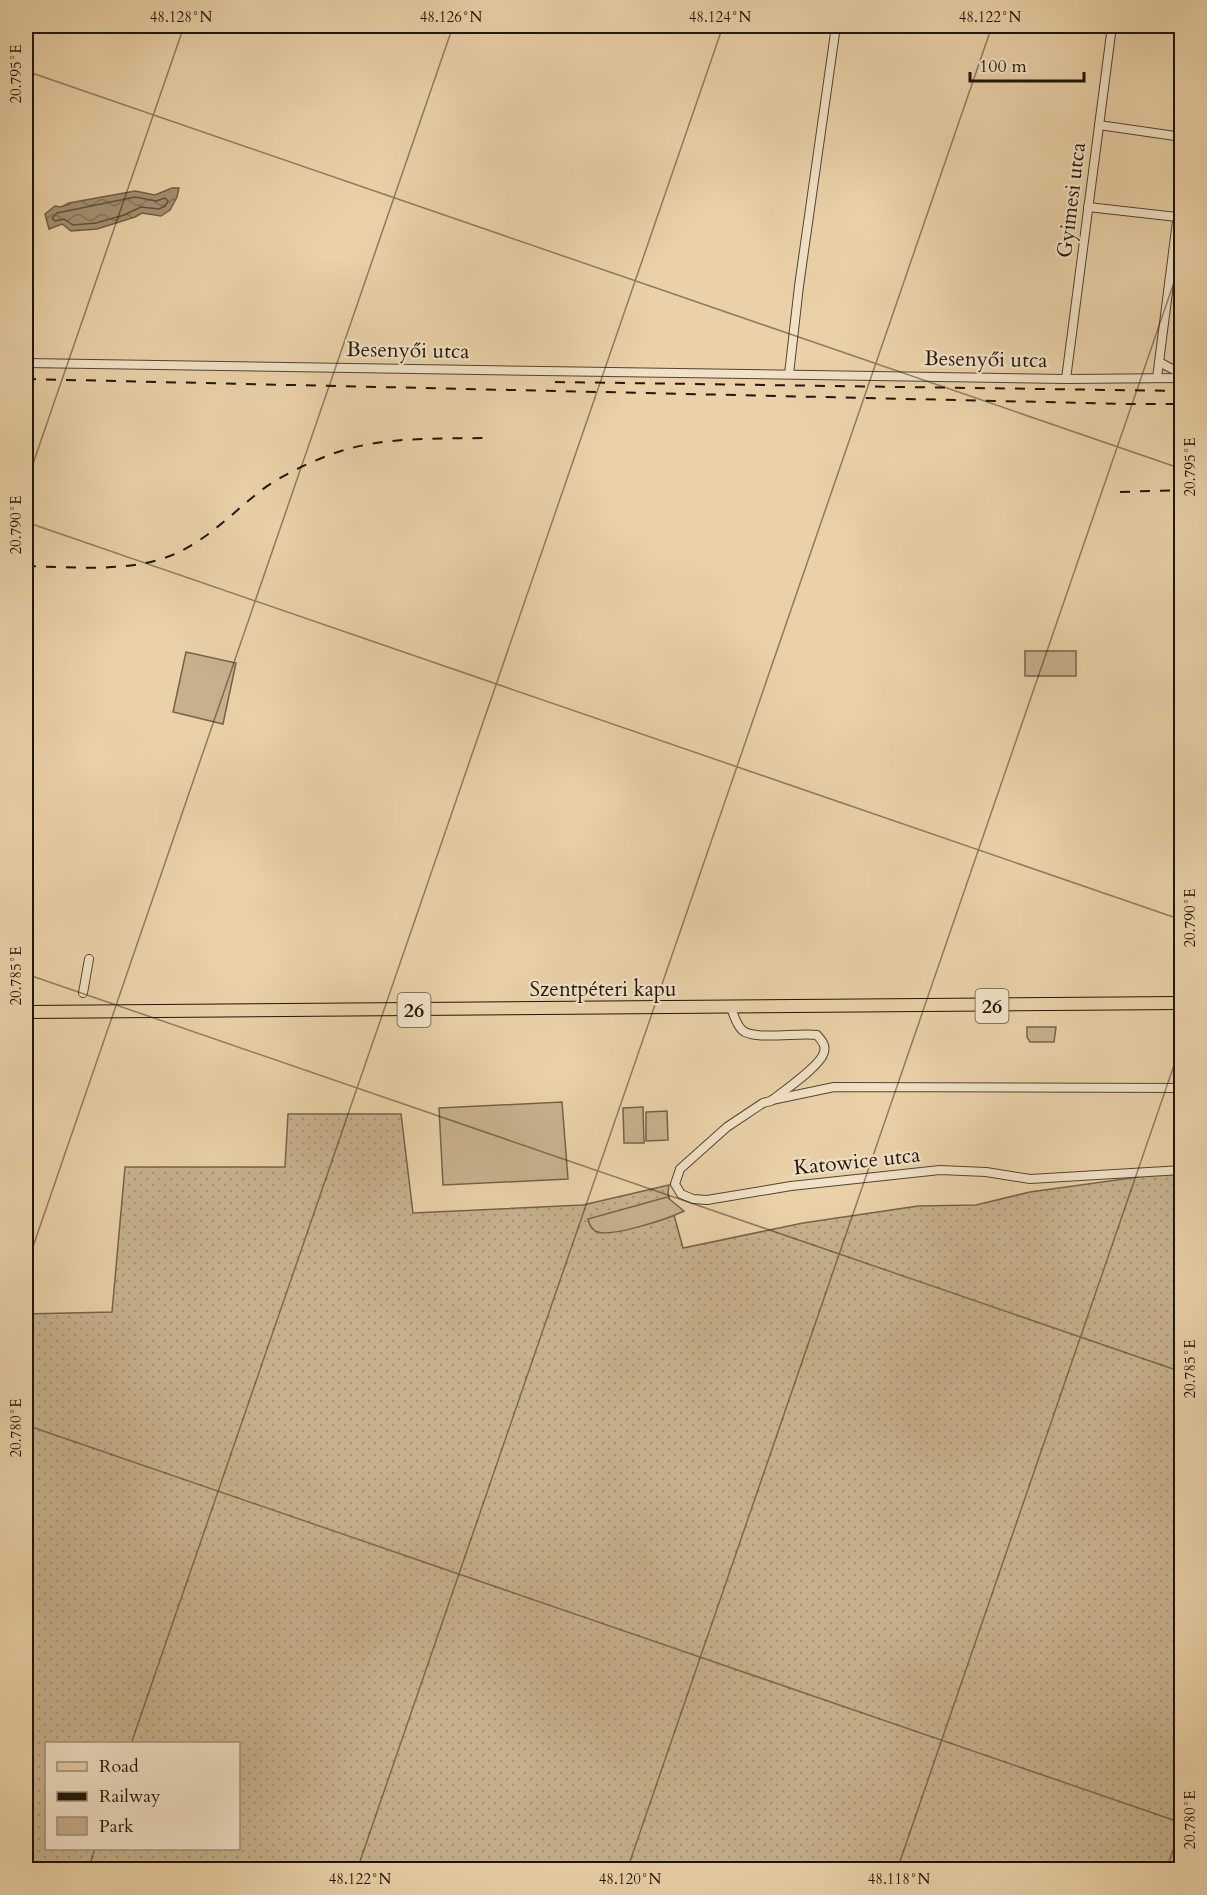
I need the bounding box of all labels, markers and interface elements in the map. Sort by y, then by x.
text: 48.128°N [150,7,213,27]
text: 48.126°N [420,7,483,27]
text: 48.124°N [689,7,752,27]
text: 48.122°N [959,7,1022,27]
text: 20.795°E [6,44,26,104]
scale bar [970,45,1084,83]
text: 100 m [979,54,1027,79]
street label: Gyimesi utca [1050,141,1093,260]
street label: Besenyői utca [346,335,470,366]
street label: Besenyői utca [924,344,1048,375]
text: 20.795°E [1180,437,1200,497]
text: 20.790°E [6,495,26,555]
text: 20.790°E [1180,888,1200,948]
text: 20.785°E [6,946,26,1006]
street label: Szentpéteri kapu [529,975,677,1004]
road number: 26 [976,989,1008,1023]
road number: 26 [398,993,430,1027]
street label: Katowice utca [792,1140,922,1183]
text: 20.785°E [1180,1339,1200,1399]
text: 20.780°E [6,1398,26,1458]
legend [45,1742,240,1850]
text: Road [99,1754,139,1779]
text: Railway [99,1784,161,1809]
text: 20.780°E [1180,1790,1200,1850]
text: Park [99,1814,134,1839]
text: 48.122°N [329,1869,392,1889]
text: 48.120°N [599,1869,662,1889]
text: 48.118°N [868,1869,931,1889]

